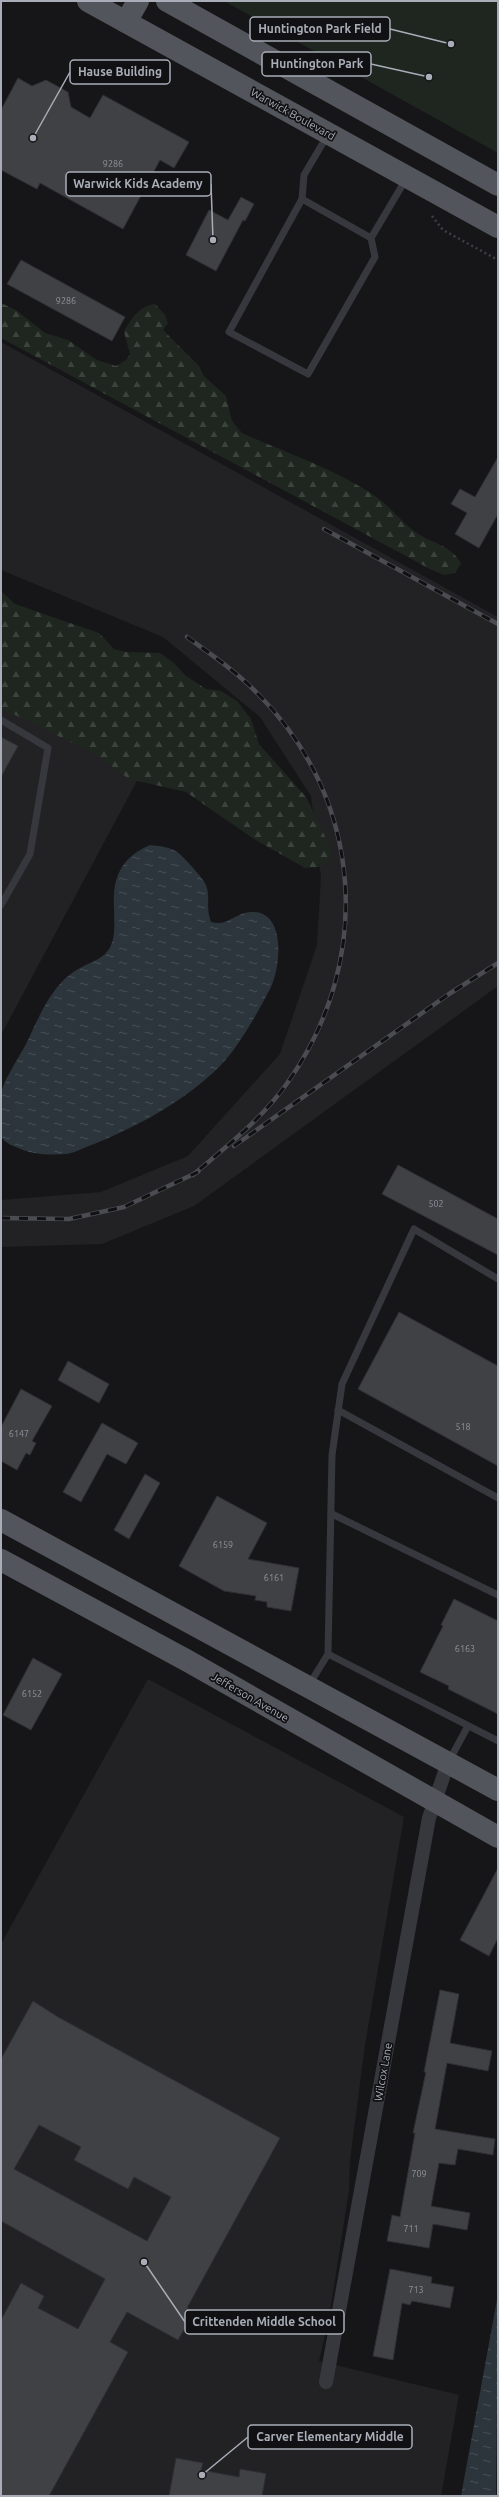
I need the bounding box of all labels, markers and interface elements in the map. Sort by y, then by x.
callout: Huntington Park Field [250,17,390,41]
text: Huntington Park Field [258,22,382,35]
callout: Huntington Park [262,52,371,76]
text: Huntington Park [271,57,364,70]
callout: Hause Building [70,60,170,84]
text: Hause Building [78,65,162,78]
street label: Warwick Boulevard [249,86,337,142]
house number: 9286 [103,159,123,169]
callout: Warwick Kids Academy [66,172,211,196]
text: Warwick Kids Academy [73,177,203,190]
house number: 9286 [56,296,76,306]
house number: 502 [428,1199,444,1209]
house number: 518 [455,1422,471,1432]
house number: 6147 [9,1429,29,1439]
house number: 6159 [213,1540,233,1550]
house number: 6161 [264,1573,284,1583]
house number: 6163 [455,1644,475,1654]
street label: Jefferson Avenue [209,1670,291,1724]
house number: 6152 [22,1689,42,1699]
street label: Wilcox Lane [372,2042,394,2102]
house number: 709 [411,2169,427,2179]
house number: 711 [403,2224,419,2234]
house number: 713 [408,2285,424,2295]
callout: Crittenden Middle School [185,2310,344,2334]
text: Crittenden Middle School [192,2315,336,2328]
callout: Carver Elementary Middle [248,2425,412,2449]
text: Carver Elementary Middle [256,2430,404,2443]

